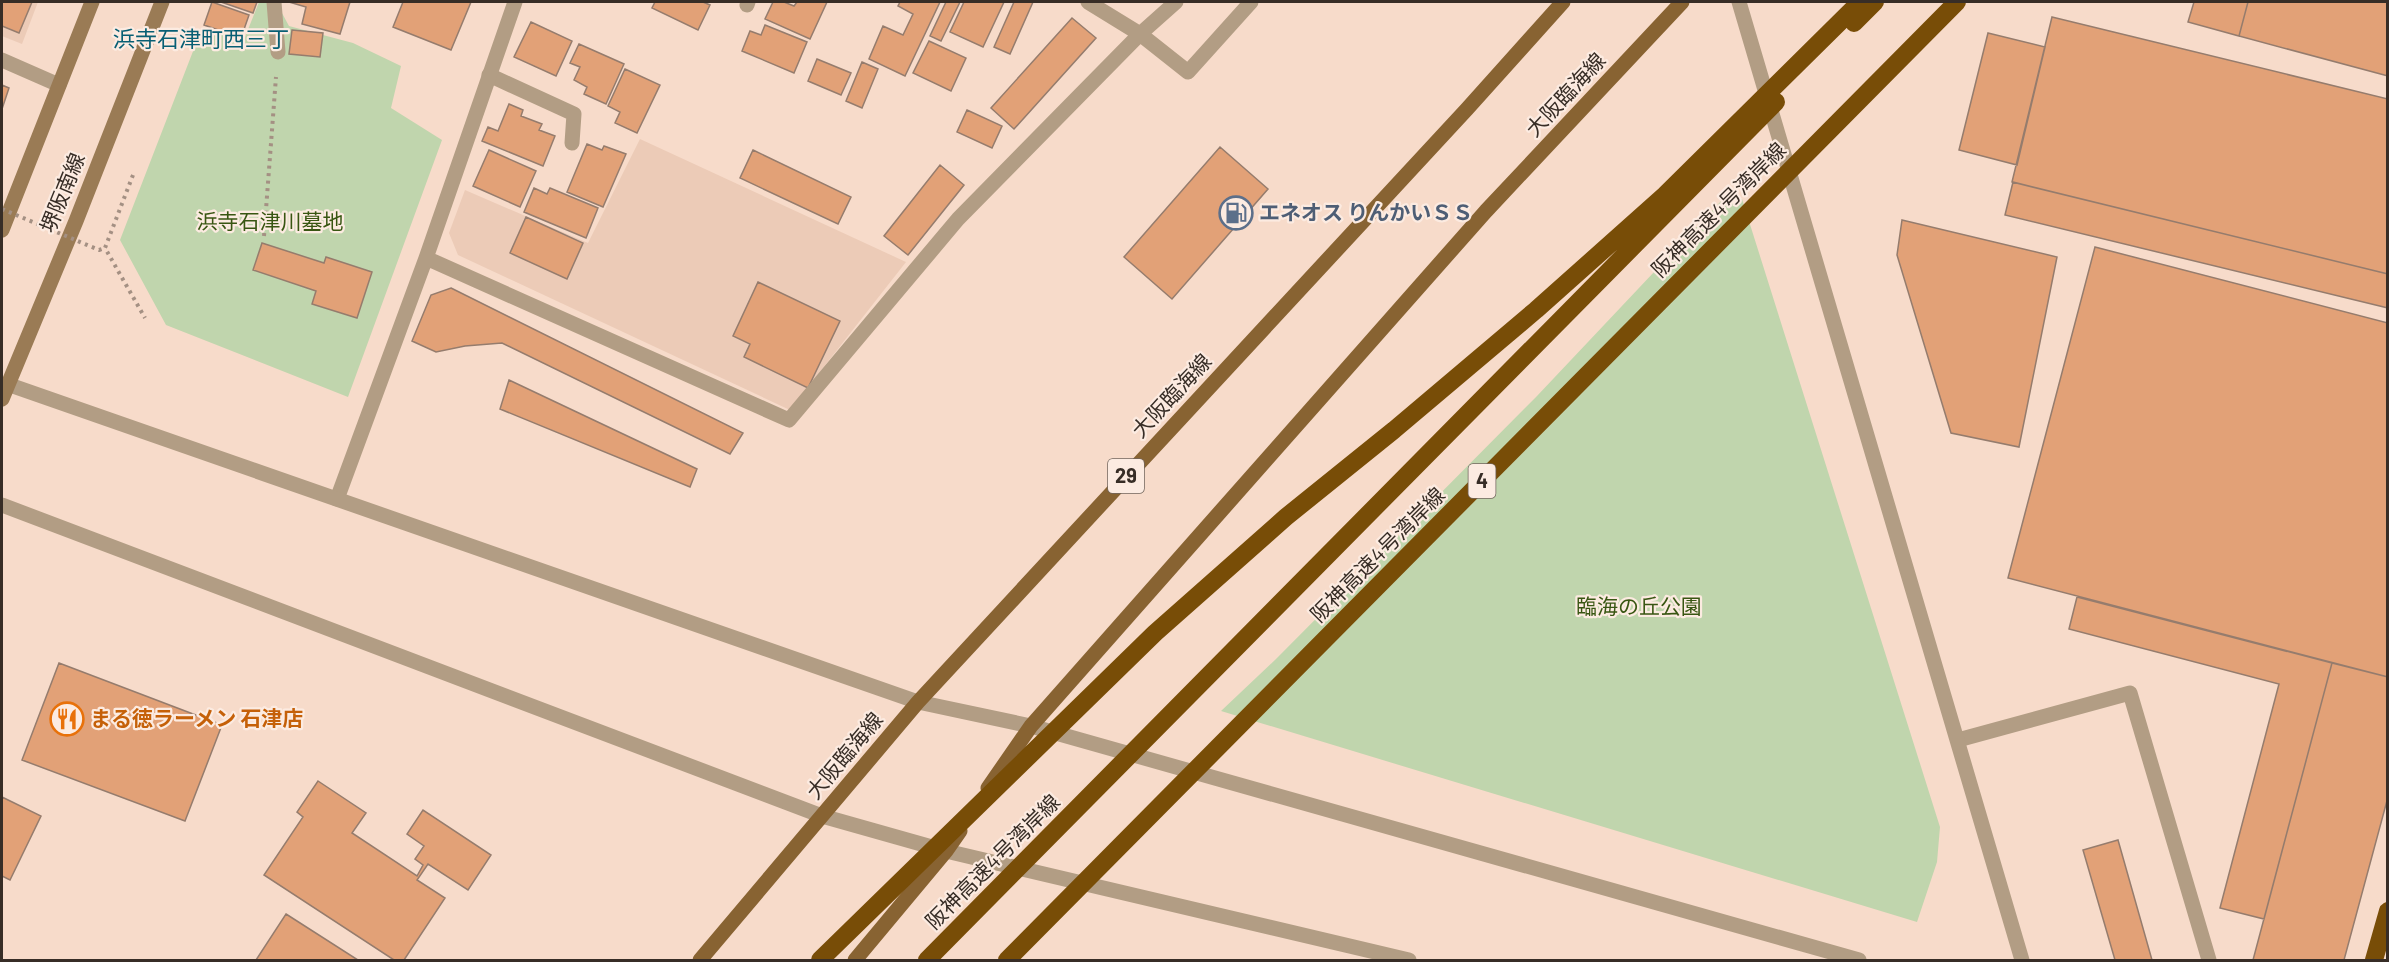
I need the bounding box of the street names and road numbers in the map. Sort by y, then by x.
street label: 大阪臨海線 [1520,47,1610,141]
street label: 阪神高速4号湾岸線 [1646,137,1790,281]
street label: 堺阪南線 [34,149,89,236]
street label: 大阪臨海線 [1126,348,1216,442]
road number: 29 [1108,459,1144,493]
road number: 4 [1468,464,1496,498]
street label: 阪神高速4号湾岸線 [1305,482,1449,626]
street label: 大阪臨海線 [801,707,887,803]
street label: 阪神高速4号湾岸線 [920,789,1064,933]

